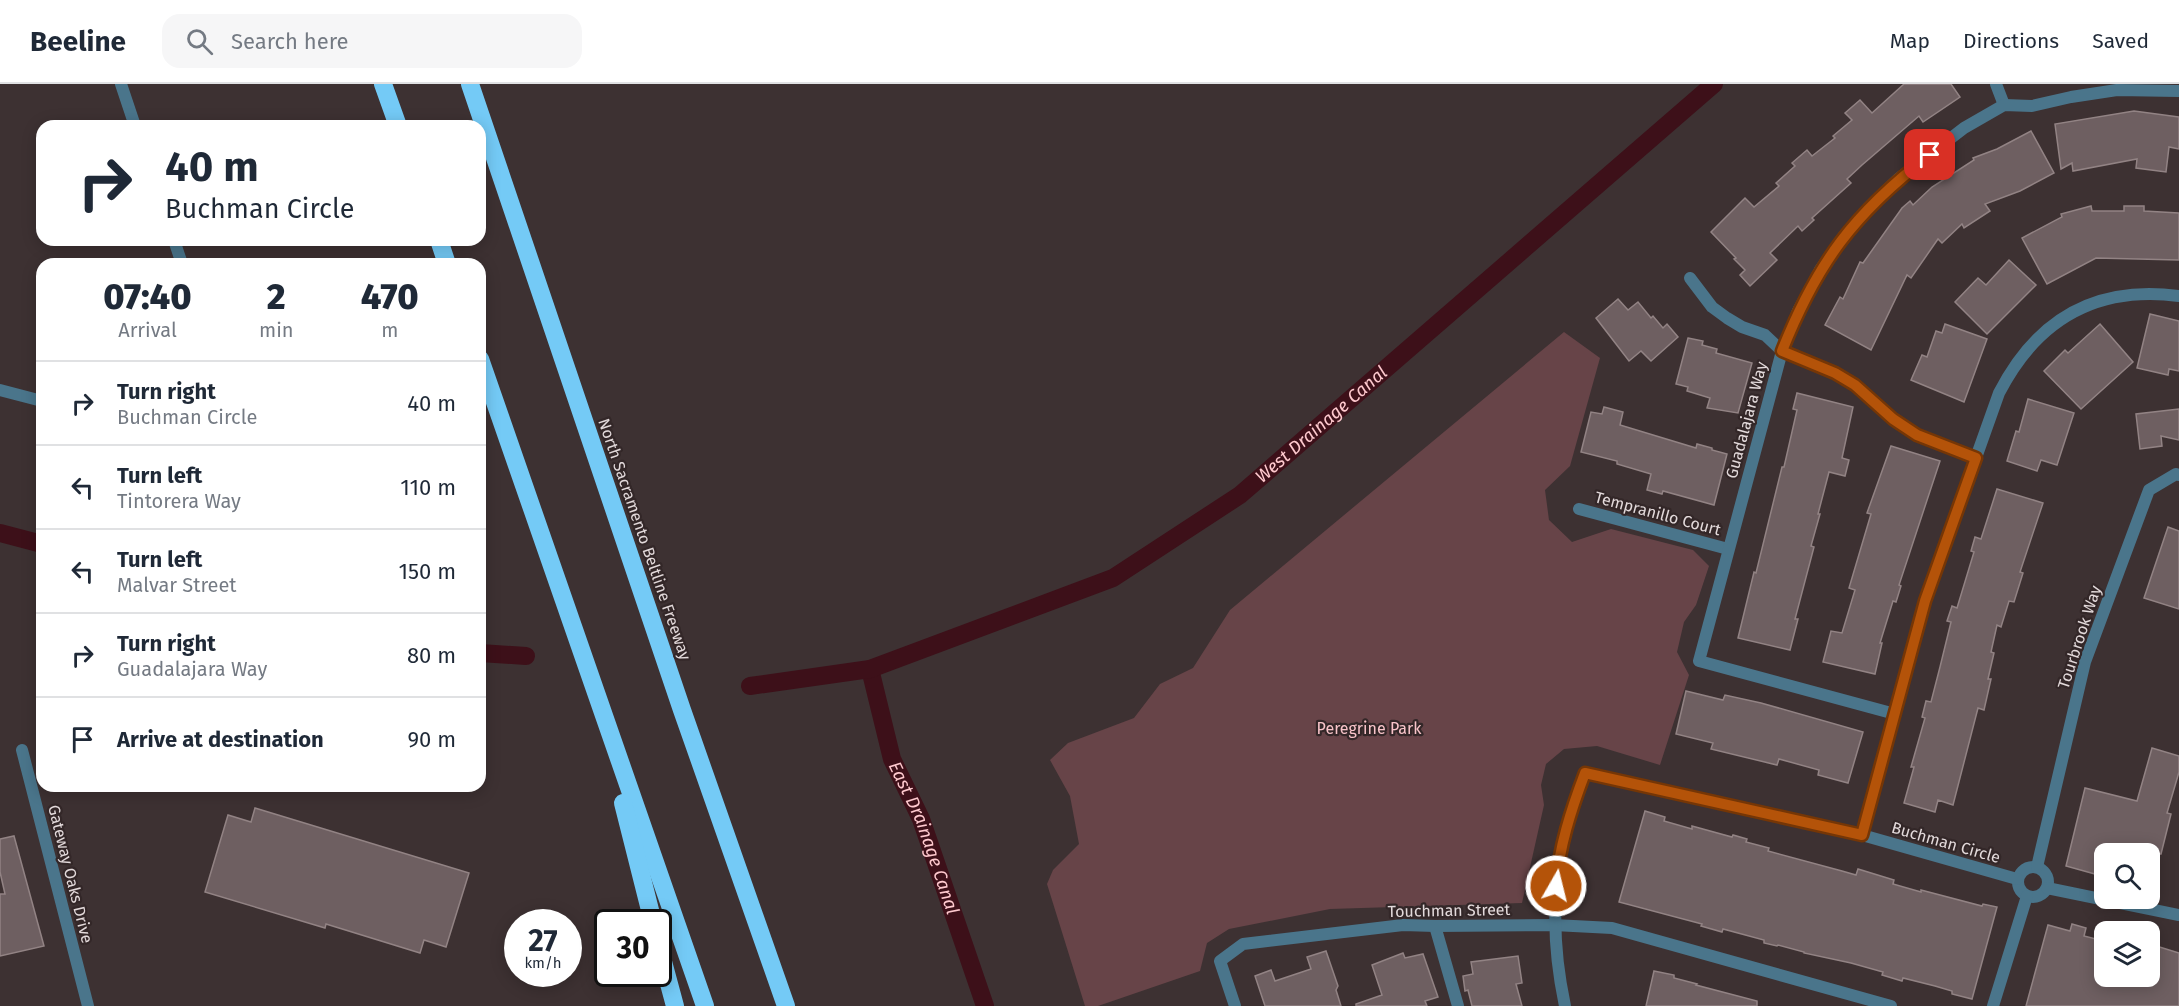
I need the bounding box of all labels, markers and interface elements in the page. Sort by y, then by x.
search box [162,14,582,68]
text: Beeline [30,25,126,58]
icon: search [183,25,216,58]
text: Search here [231,28,349,55]
text: Map [1890,28,1930,54]
text: Directions [1963,28,2059,54]
text: Saved [2092,28,2149,54]
pin [1904,129,1955,180]
icon: arrive [1913,138,1946,171]
text: 40 m [165,142,259,192]
icon: right [66,144,144,222]
text: Buchman Circle [165,193,354,225]
text: 07:40 [103,275,192,319]
text: 2 [267,275,286,319]
text: 470 [361,275,419,319]
text: Arrival [118,318,177,342]
text: min [259,318,294,342]
text: m [381,318,398,342]
street label: Guadalajara Way [1722,360,1771,481]
water label: West Drainage Canal [1251,361,1392,488]
text: Turn right [117,378,216,405]
icon: right [66,387,99,420]
text: 40 m [407,390,456,417]
text: Buchman Circle [117,405,257,429]
street label: North Sacramento Beltline Freeway [594,416,695,663]
text: Turn left [117,462,202,489]
icon: left [66,471,99,504]
text: 110 m [400,474,456,501]
street label: Tempranillo Court [1593,488,1723,539]
text: Tintorera Way [117,489,241,513]
text: Turn left [117,546,202,573]
icon: left [66,555,99,588]
text: 150 m [398,558,456,585]
text: Malvar Street [117,573,237,597]
street label: Tourbrook Way [2054,583,2105,691]
text: Turn right [117,630,216,657]
icon: right [66,639,99,672]
text: 80 m [407,642,456,669]
text: Guadalajara Way [117,657,267,681]
park label: Peregrine Park [1317,719,1422,738]
icon: arrive [66,723,99,756]
text: Arrive at destination [117,726,324,753]
text: 90 m [407,726,456,753]
water label: East Drainage Canal [884,758,964,917]
street label: Gateway Oaks Drive [44,803,97,945]
street label: Buchman Circle [1889,818,2002,867]
map controls [2094,843,2160,987]
button: search [2094,843,2160,909]
position arrow [1524,854,1588,918]
street label: Touchman Street [1388,900,1511,921]
speed limit sign: 30 [594,909,672,987]
button: layers [2094,921,2160,987]
text: 27 [528,923,558,959]
text: km/h [524,954,562,972]

